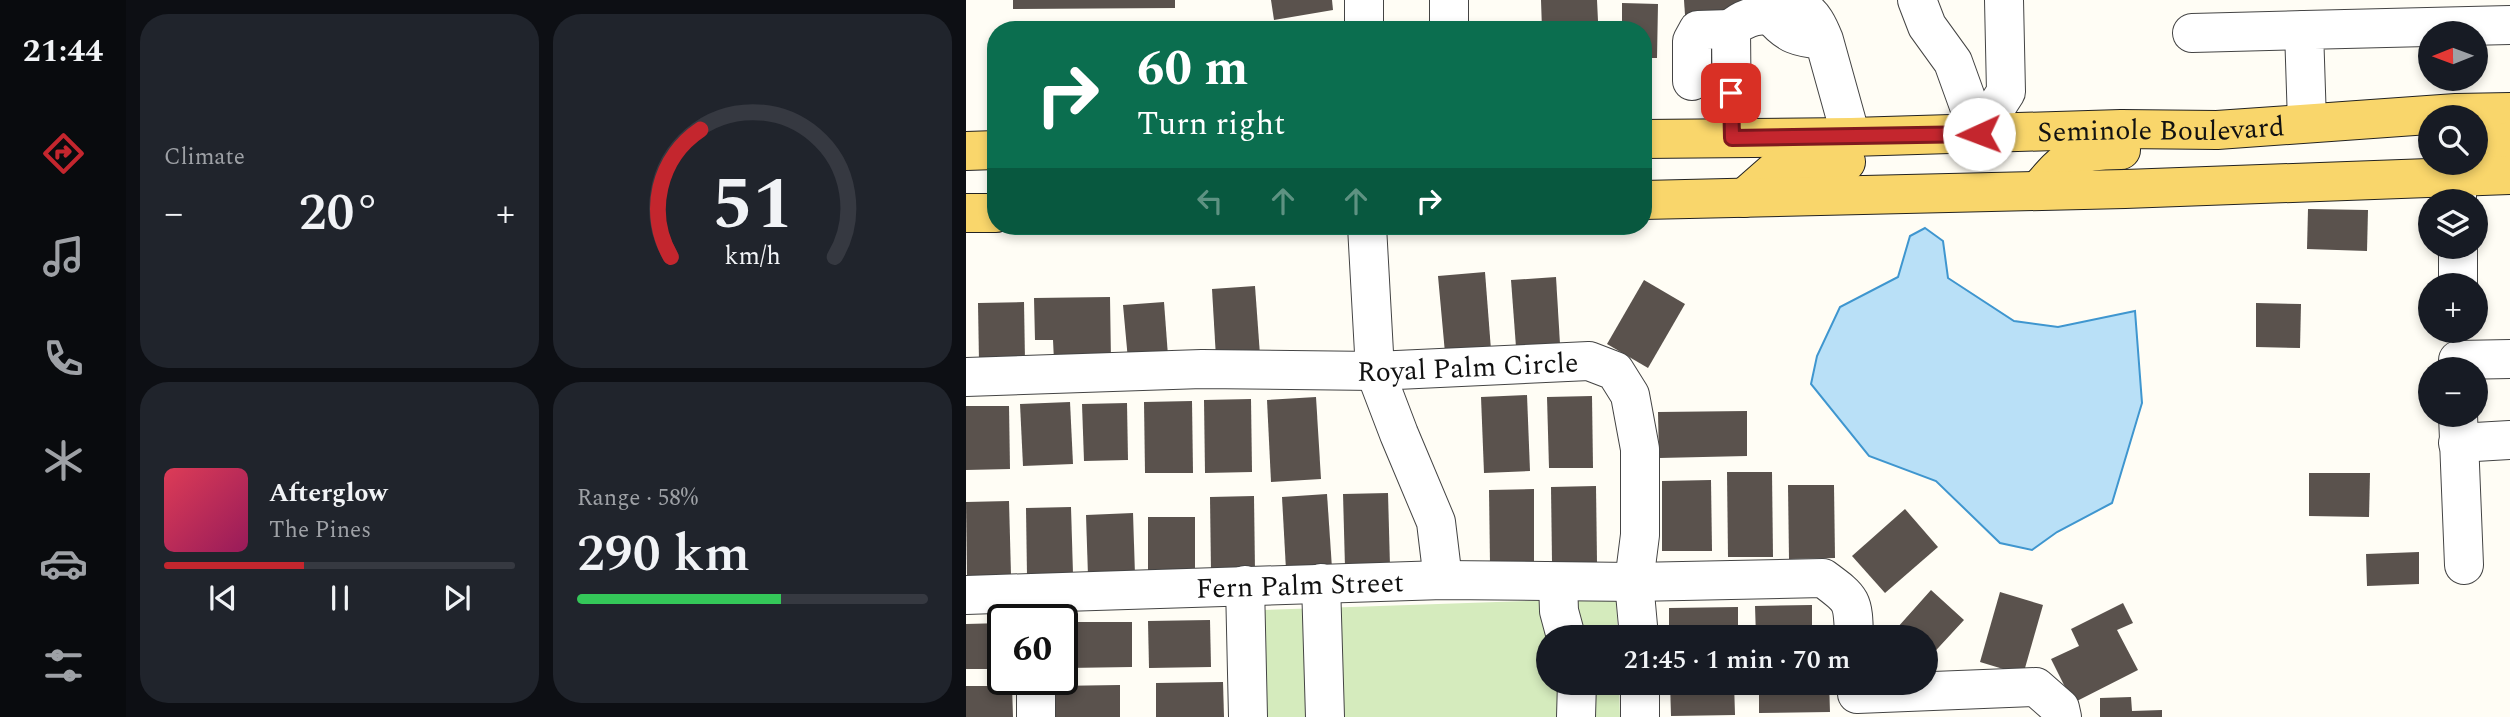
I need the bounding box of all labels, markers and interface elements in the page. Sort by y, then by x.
north arrow [2418,21,2488,91]
map controls [2418,21,2488,427]
text: 21:44 [23,27,103,76]
text: 60 m [1137,32,1248,107]
icon: right [1022,49,1113,140]
pin [1701,63,1761,123]
icon: arrive [1712,74,1750,112]
position arrow [1942,97,2016,171]
text: Turn right [1137,100,1285,149]
street label: Seminole Boulevard [2037,105,2286,154]
button: search [2418,105,2488,175]
icon: directions [39,129,88,178]
text: Climate [164,140,245,175]
text: 51 [712,150,793,261]
text: 20° [299,174,380,253]
icon: left [1191,182,1229,220]
icon: ahead [1264,182,1302,220]
icon: ahead [1337,182,1375,220]
icon: right [1410,182,1448,220]
text: − [164,185,183,243]
text: + [496,185,515,243]
button: layers [2418,189,2488,259]
icon: music [39,232,88,281]
text: km/h [724,238,781,276]
button: + [2418,273,2488,343]
icon: phone [39,334,88,383]
street label: Royal Palm Circle [1357,342,1579,394]
button: − [2418,357,2488,427]
icon: climate [39,436,88,485]
text: Afterglow [269,473,388,513]
text: Range · 58% [577,481,698,516]
text: The Pines [269,513,371,548]
text: 290 km [577,515,750,594]
icon: car [39,539,88,588]
street label: Fern Palm Street [1195,561,1405,611]
icon: previous [204,579,242,617]
icon: pause [321,579,359,617]
icon: next [438,579,476,617]
speed limit sign: 60 [987,604,1078,695]
text: 21:45 · 1 min · 70 m [1624,640,1850,680]
icon: filters [39,641,88,690]

